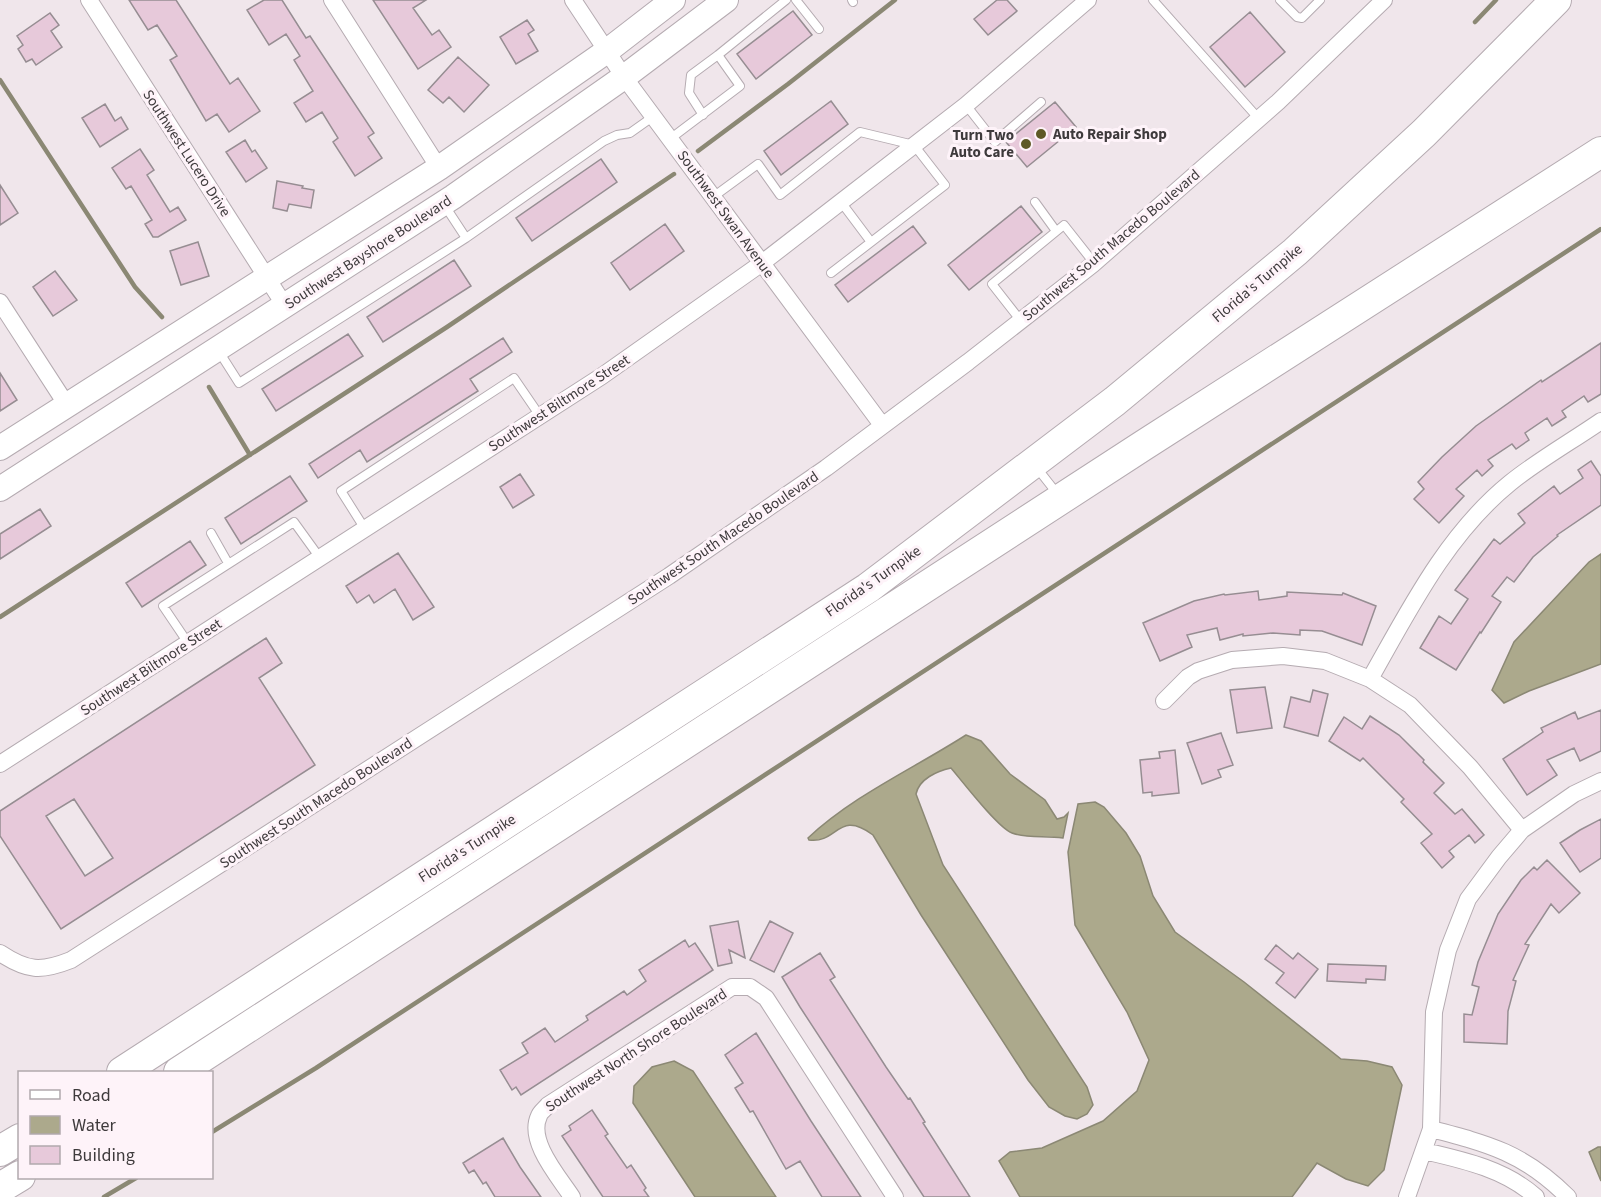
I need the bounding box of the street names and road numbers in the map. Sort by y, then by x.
street label: Southwest Lucero Drive [138,86,236,221]
street label: Southwest Swan Avenue [672,146,779,283]
street label: Southwest South Macedo Boulevard [1018,165,1205,326]
street label: Southwest Bayshore Boulevard [281,190,456,314]
street label: Florida's Turnpike [1208,239,1307,328]
street label: Southwest Biltmore Street [484,350,634,457]
street label: Southwest South Macedo Boulevard [624,466,823,610]
street label: Florida's Turnpike [821,541,925,622]
street label: Southwest Biltmore Street [76,614,226,721]
street label: Southwest South Macedo Boulevard [216,733,417,874]
street label: Florida's Turnpike [414,809,520,888]
street label: Southwest North Shore Boulevard [541,984,731,1117]

